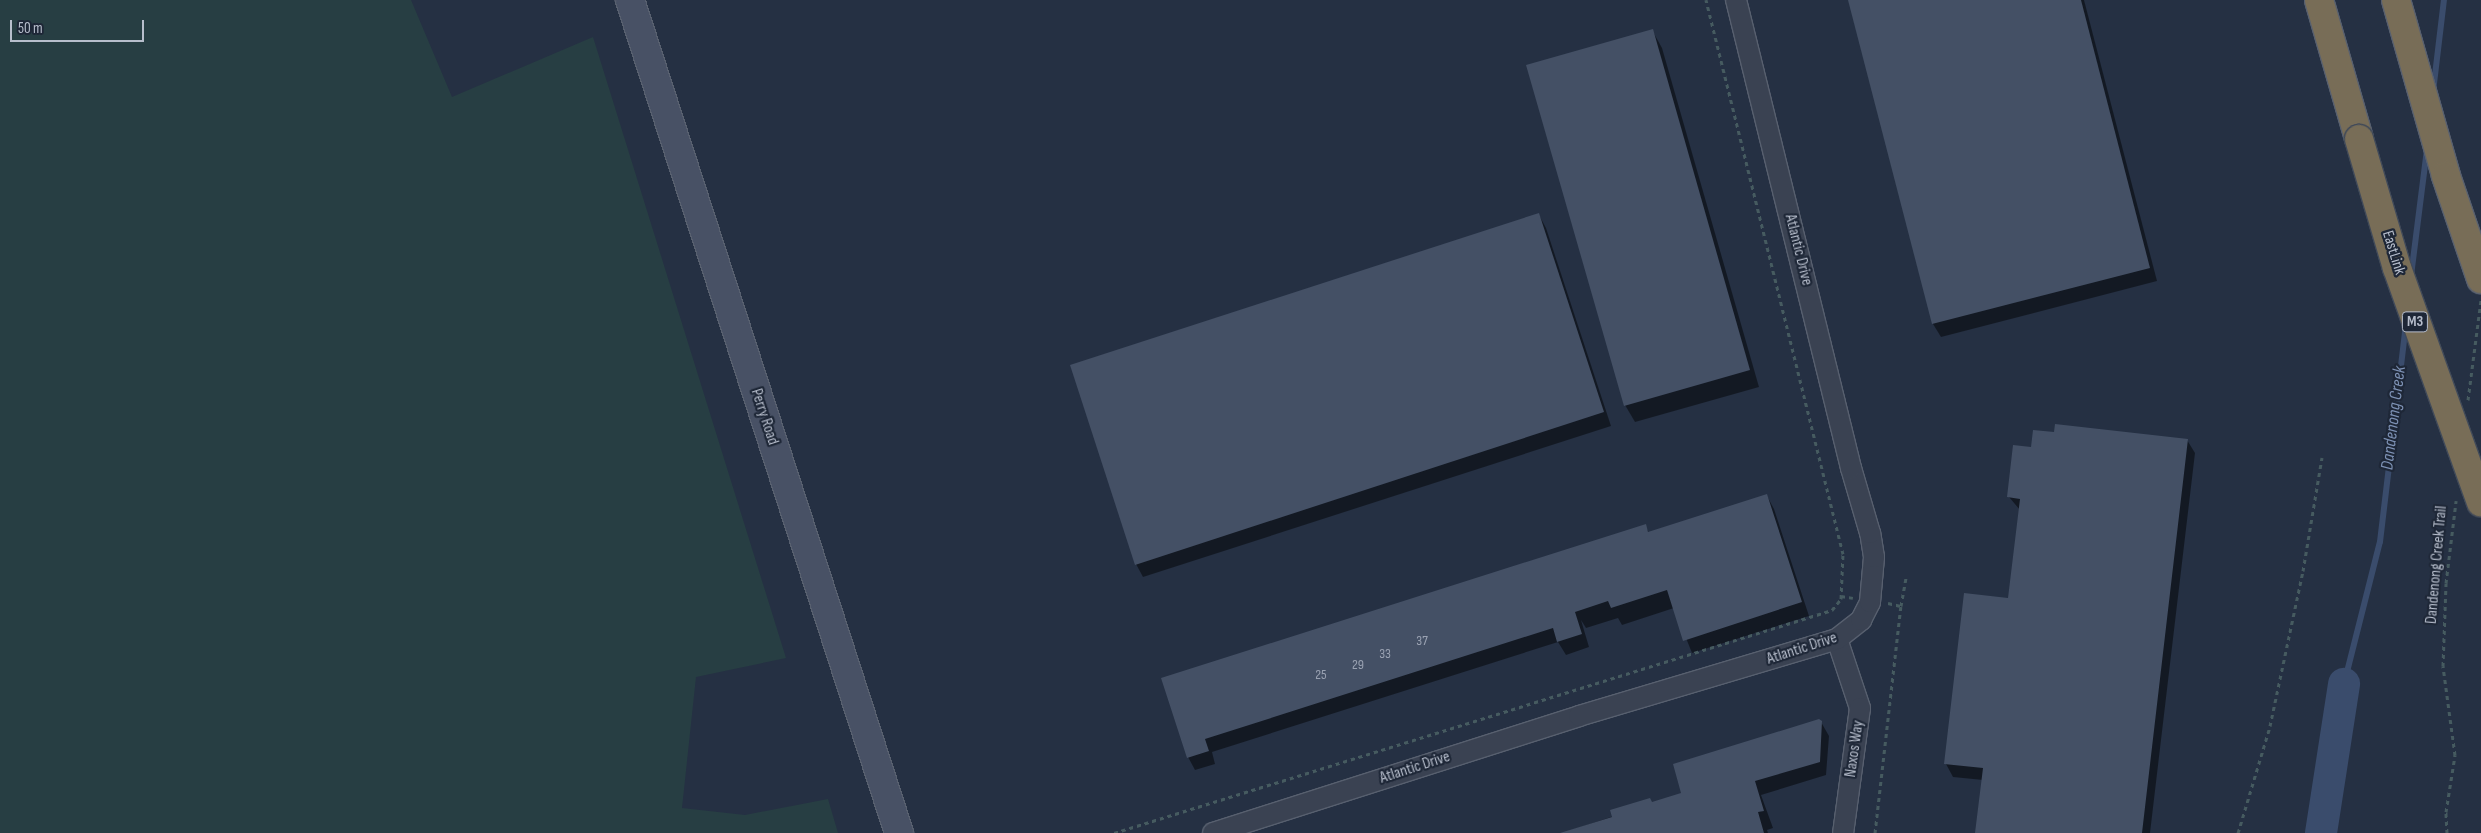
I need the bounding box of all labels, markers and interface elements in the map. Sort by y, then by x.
scale bar [12,10,146,42]
text: 50 m [18,19,43,38]
street label: Atlantic Drive [1780,212,1816,288]
street label: EastLink [2377,229,2409,277]
road number: M3 [2401,310,2429,334]
water label: Dandenong Creek [2377,365,2411,471]
street label: Perry Road [746,387,782,447]
street label: Dandenong Creek Trail [2422,505,2452,625]
street label: Atlantic Drive [1765,629,1839,669]
house number: 37 [1416,633,1428,649]
house number: 33 [1379,646,1391,662]
house number: 29 [1352,657,1364,673]
house number: 25 [1315,667,1327,683]
street label: Naxos Way [1842,719,1868,779]
street label: Atlantic Drive [1378,748,1452,788]

